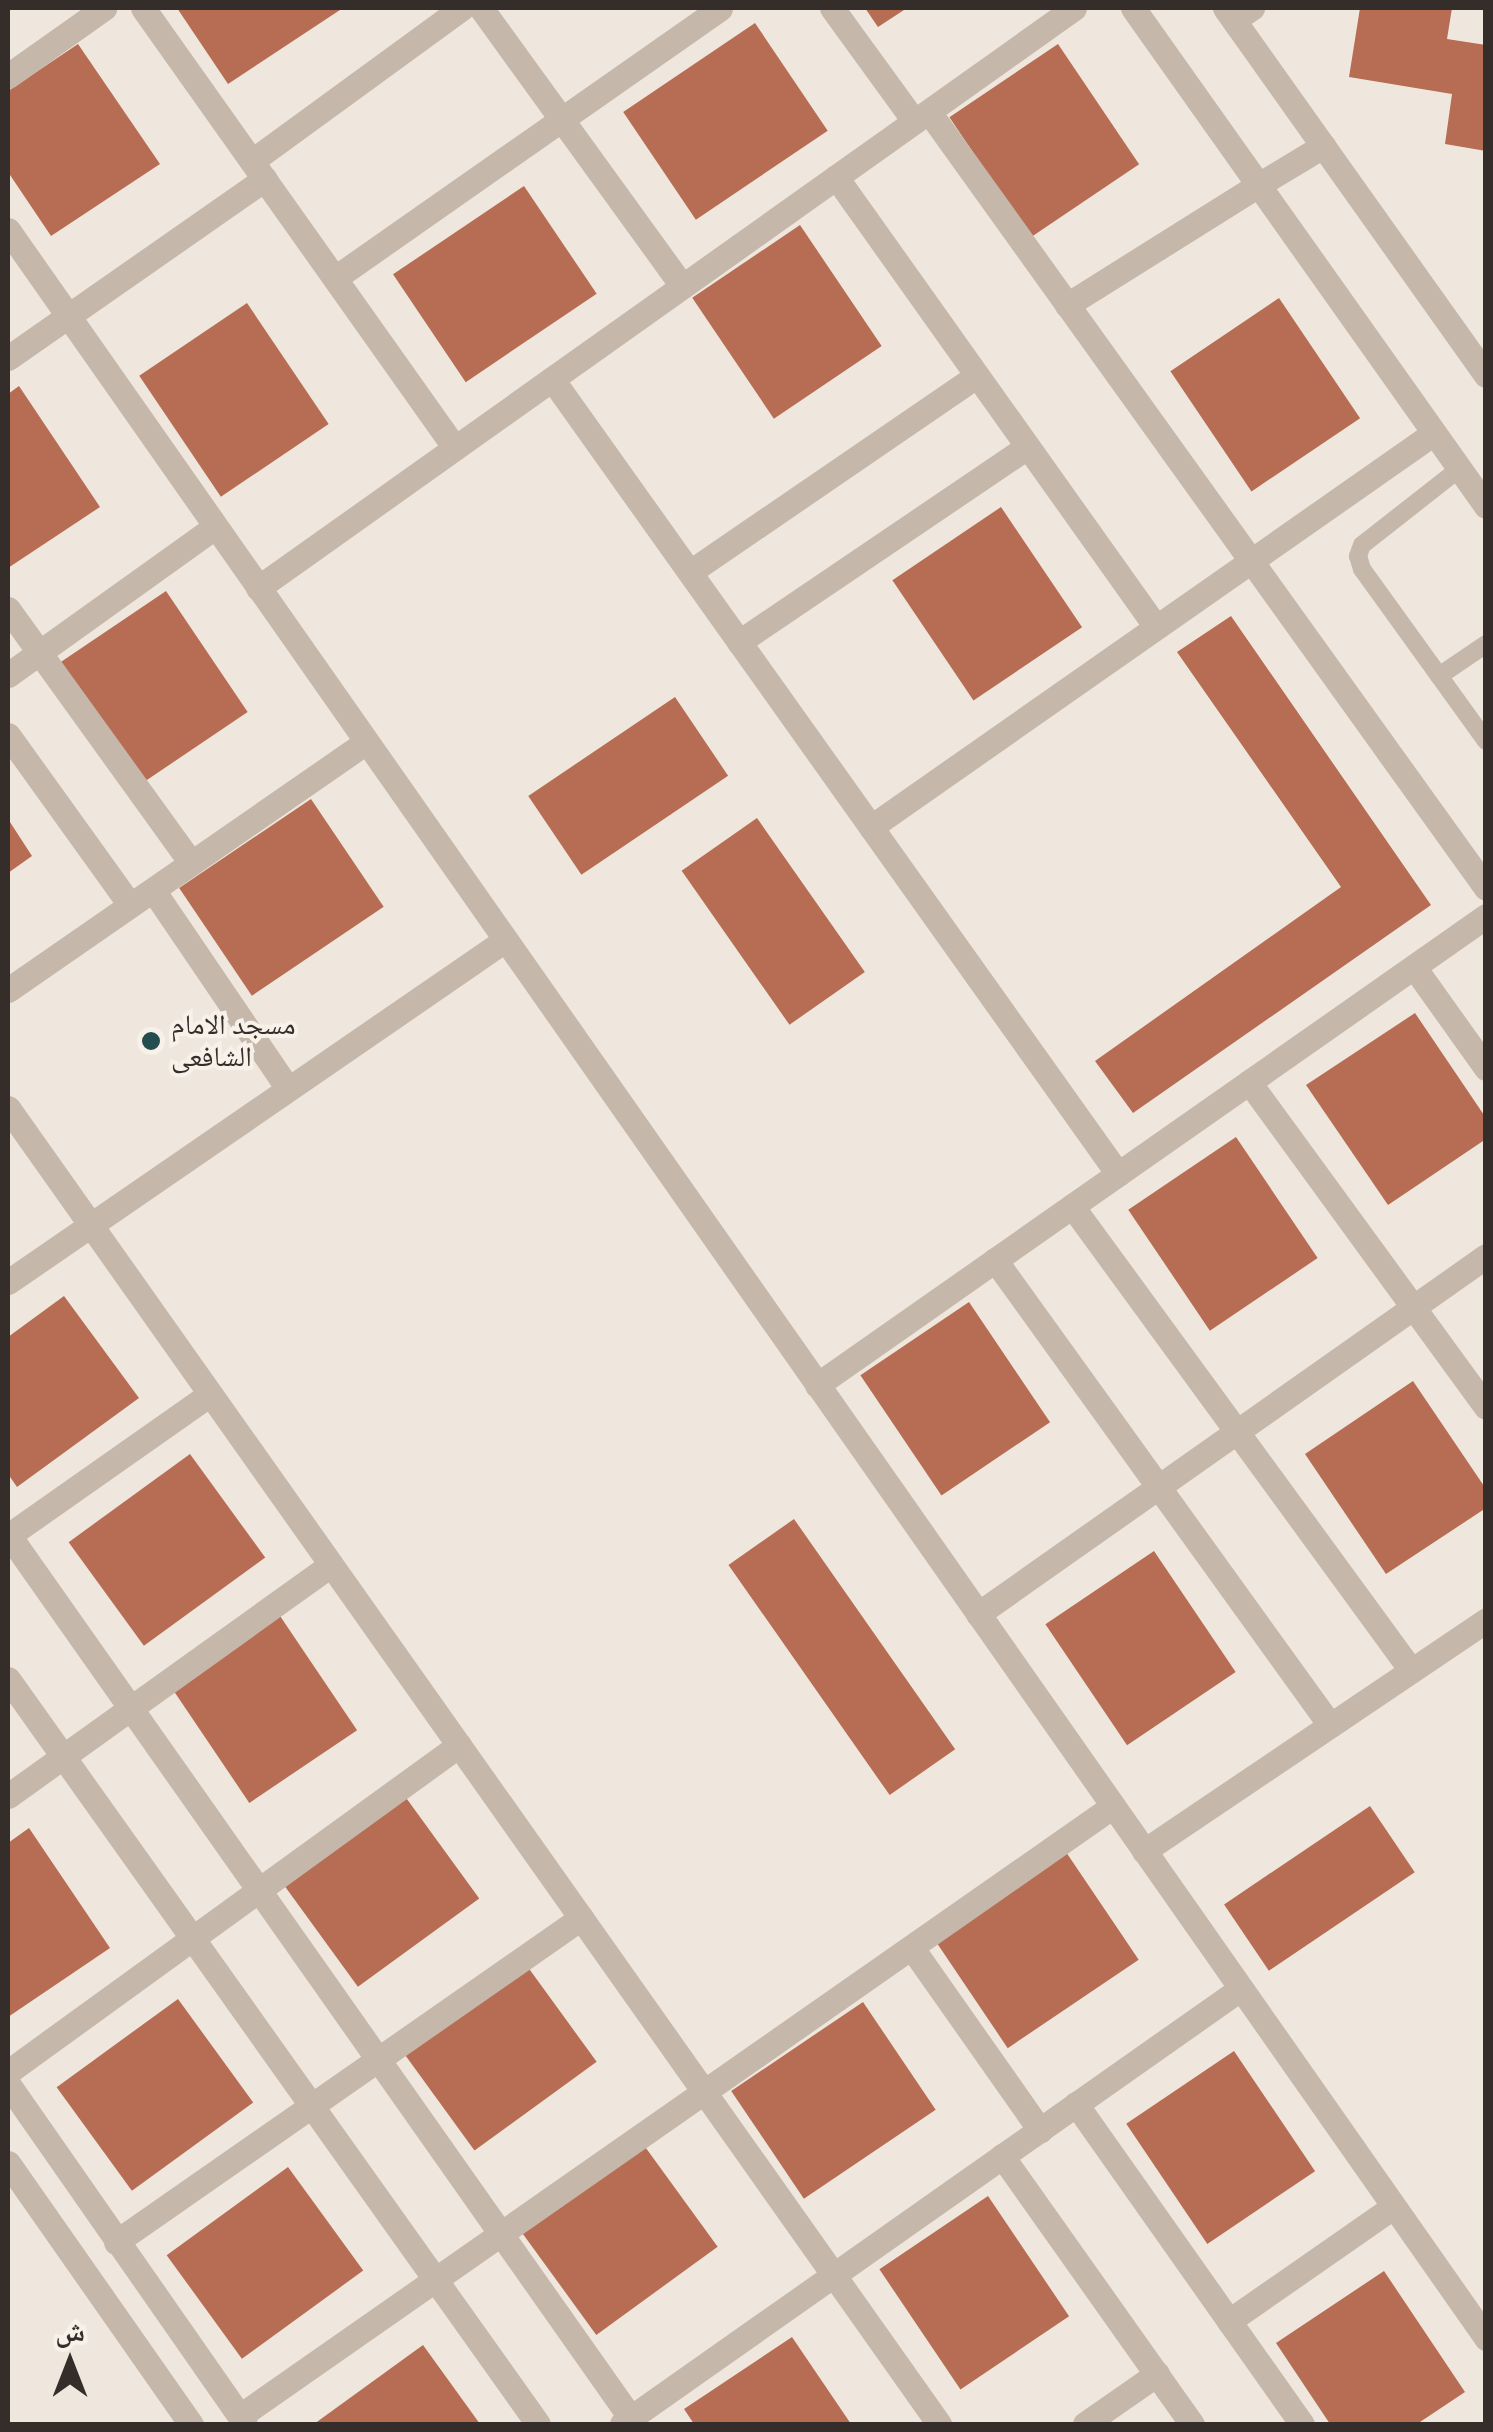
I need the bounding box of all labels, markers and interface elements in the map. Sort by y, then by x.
place label: مسجد الامام الشافعى [171,1008,296,1074]
marker: مسجد الامام الشافعى [140,1030,162,1052]
north arrow [20,2312,120,2412]
text: ش [55,2315,85,2348]

